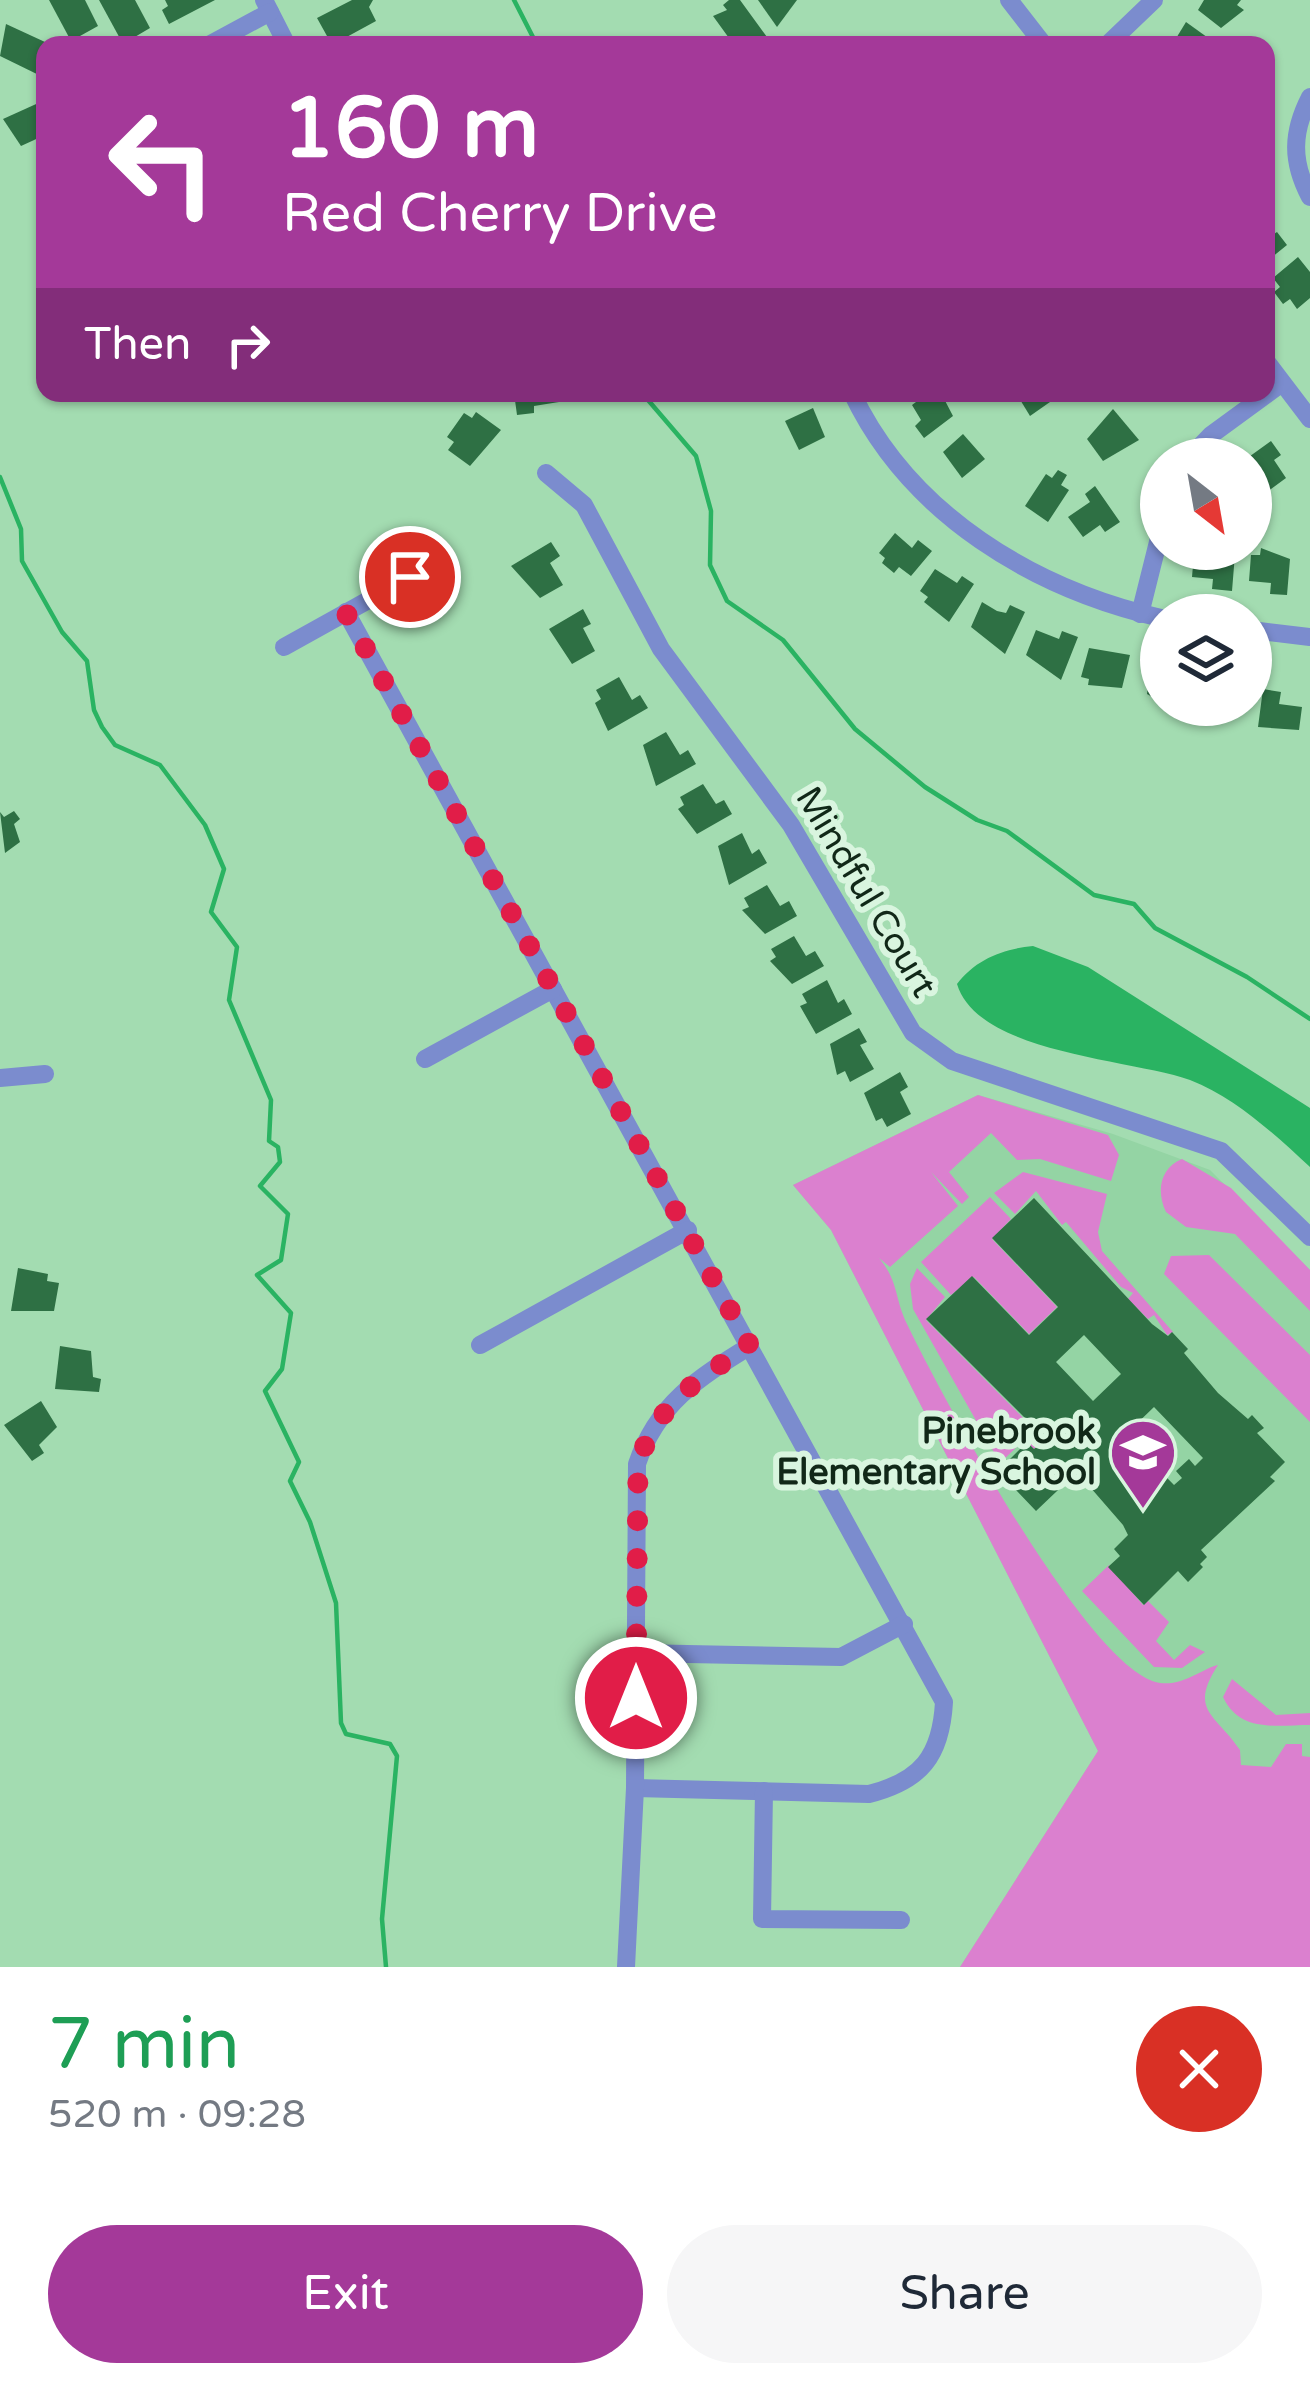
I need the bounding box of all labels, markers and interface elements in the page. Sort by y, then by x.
text: 160 m [282,79,539,180]
icon: left [84,84,240,240]
text: Red Cherry Drive [282,181,718,246]
icon: right [215,312,281,378]
text: Then [84,318,191,372]
north arrow [1140,438,1272,570]
map controls [1140,438,1272,726]
pin [359,526,461,628]
icon: arrive [377,544,443,610]
button: layers [1140,594,1272,726]
street label: Mindful Court [786,779,946,1005]
place label: Pinebrook Elementary School [776,1410,1096,1494]
school or university icon: Pinebrook Elementary School [1108,1417,1178,1511]
position arrow [573,1635,699,1761]
text: 7 min [48,2002,240,2089]
button: close [1136,2006,1262,2132]
text: 520 m · 09:28 [48,2091,306,2138]
button: Exit [48,2225,643,2363]
button: Share [667,2225,1262,2363]

